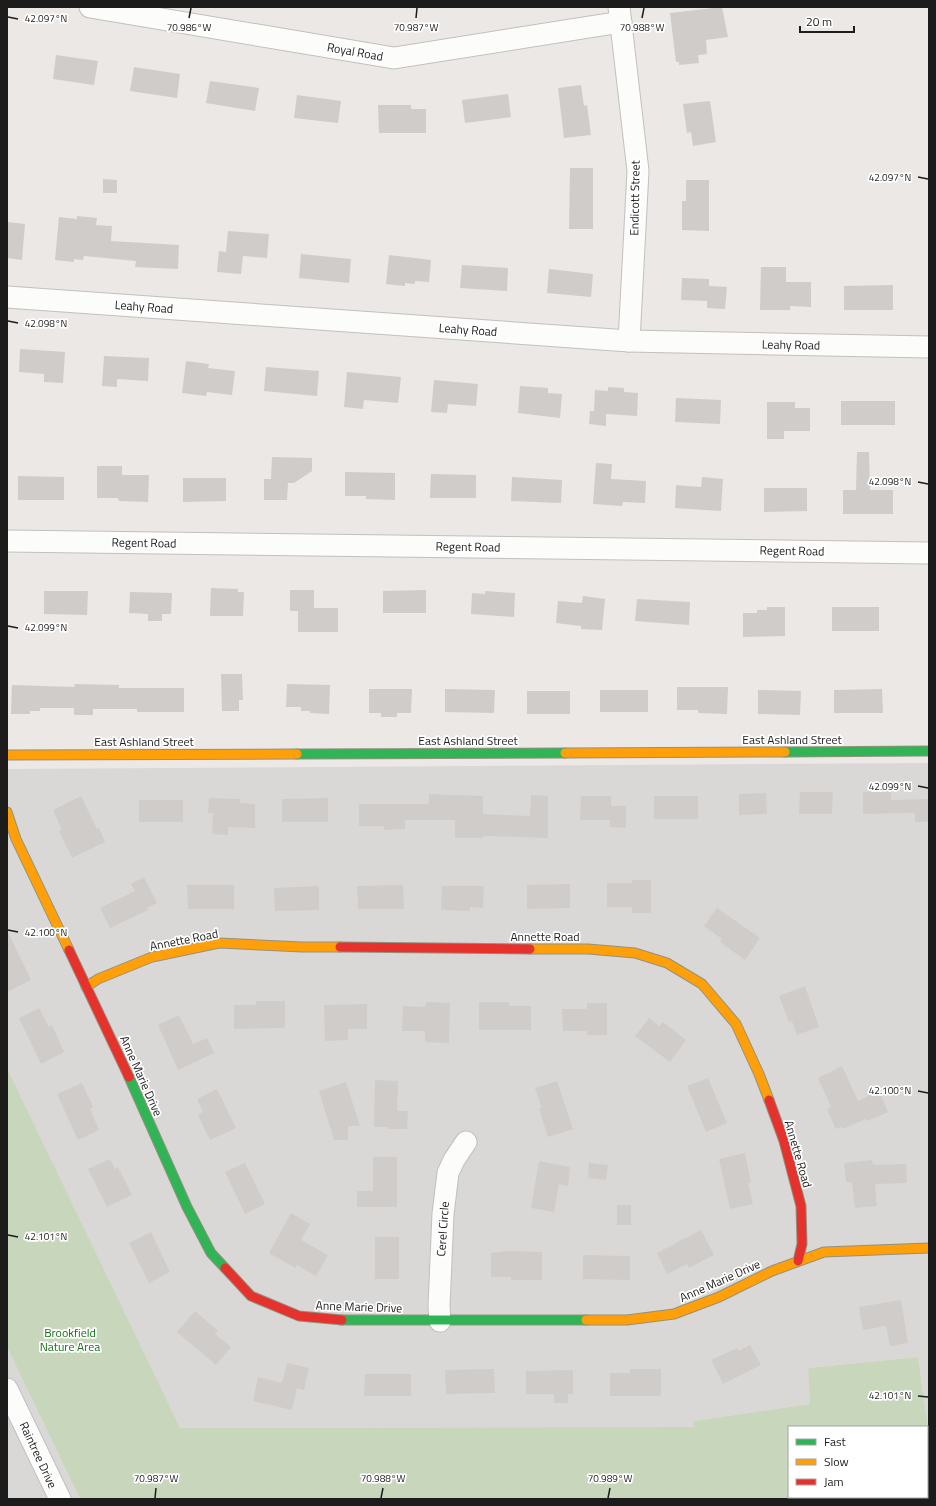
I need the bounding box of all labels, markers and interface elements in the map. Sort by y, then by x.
scale bar [800,8,854,34]
text: 42.097°N [25,11,67,26]
text: 20 m [806,12,832,31]
text: 70.986°W [167,20,211,35]
text: 70.987°W [394,20,438,35]
text: 70.988°W [620,20,664,35]
street label: Royal Road [326,37,385,66]
street label: Endicott Street [624,159,645,236]
text: 42.097°N [869,170,911,185]
street label: Leahy Road [114,295,174,318]
text: 42.098°N [25,316,67,331]
street label: Leahy Road [438,318,498,341]
street label: Leahy Road [762,334,820,355]
text: 42.098°N [869,474,911,489]
street label: Regent Road [111,532,177,553]
street label: Regent Road [435,536,501,557]
street label: Regent Road [759,540,825,561]
text: 42.099°N [25,620,67,635]
street label: East Ashland Street [742,730,842,749]
street label: East Ashland Street [418,731,518,750]
street label: East Ashland Street [94,732,194,751]
text: 42.099°N [869,779,911,794]
street label: Annette Road [148,924,220,955]
text: 42.100°N [25,925,67,940]
street label: Annette Road [510,927,580,946]
street label: Anne Marie Drive [115,1032,168,1119]
text: 42.100°N [869,1083,911,1098]
street label: Annette Road [780,1118,817,1190]
street label: Cerel Circle [431,1201,454,1257]
text: 42.101°N [25,1229,67,1244]
street label: Anne Marie Drive [676,1254,763,1307]
street label: Anne Marie Drive [315,1295,403,1318]
park label: Brookfield Nature Area [40,1323,100,1356]
text: 42.101°N [869,1388,911,1403]
street label: Raintree Drive [15,1418,62,1491]
legend [788,1426,928,1498]
text: Fast [824,1432,847,1451]
text: Slow [824,1452,849,1471]
text: 70.987°W [134,1471,178,1486]
text: 70.988°W [361,1471,405,1486]
text: 70.989°W [588,1471,632,1486]
text: Jam [824,1472,844,1491]

